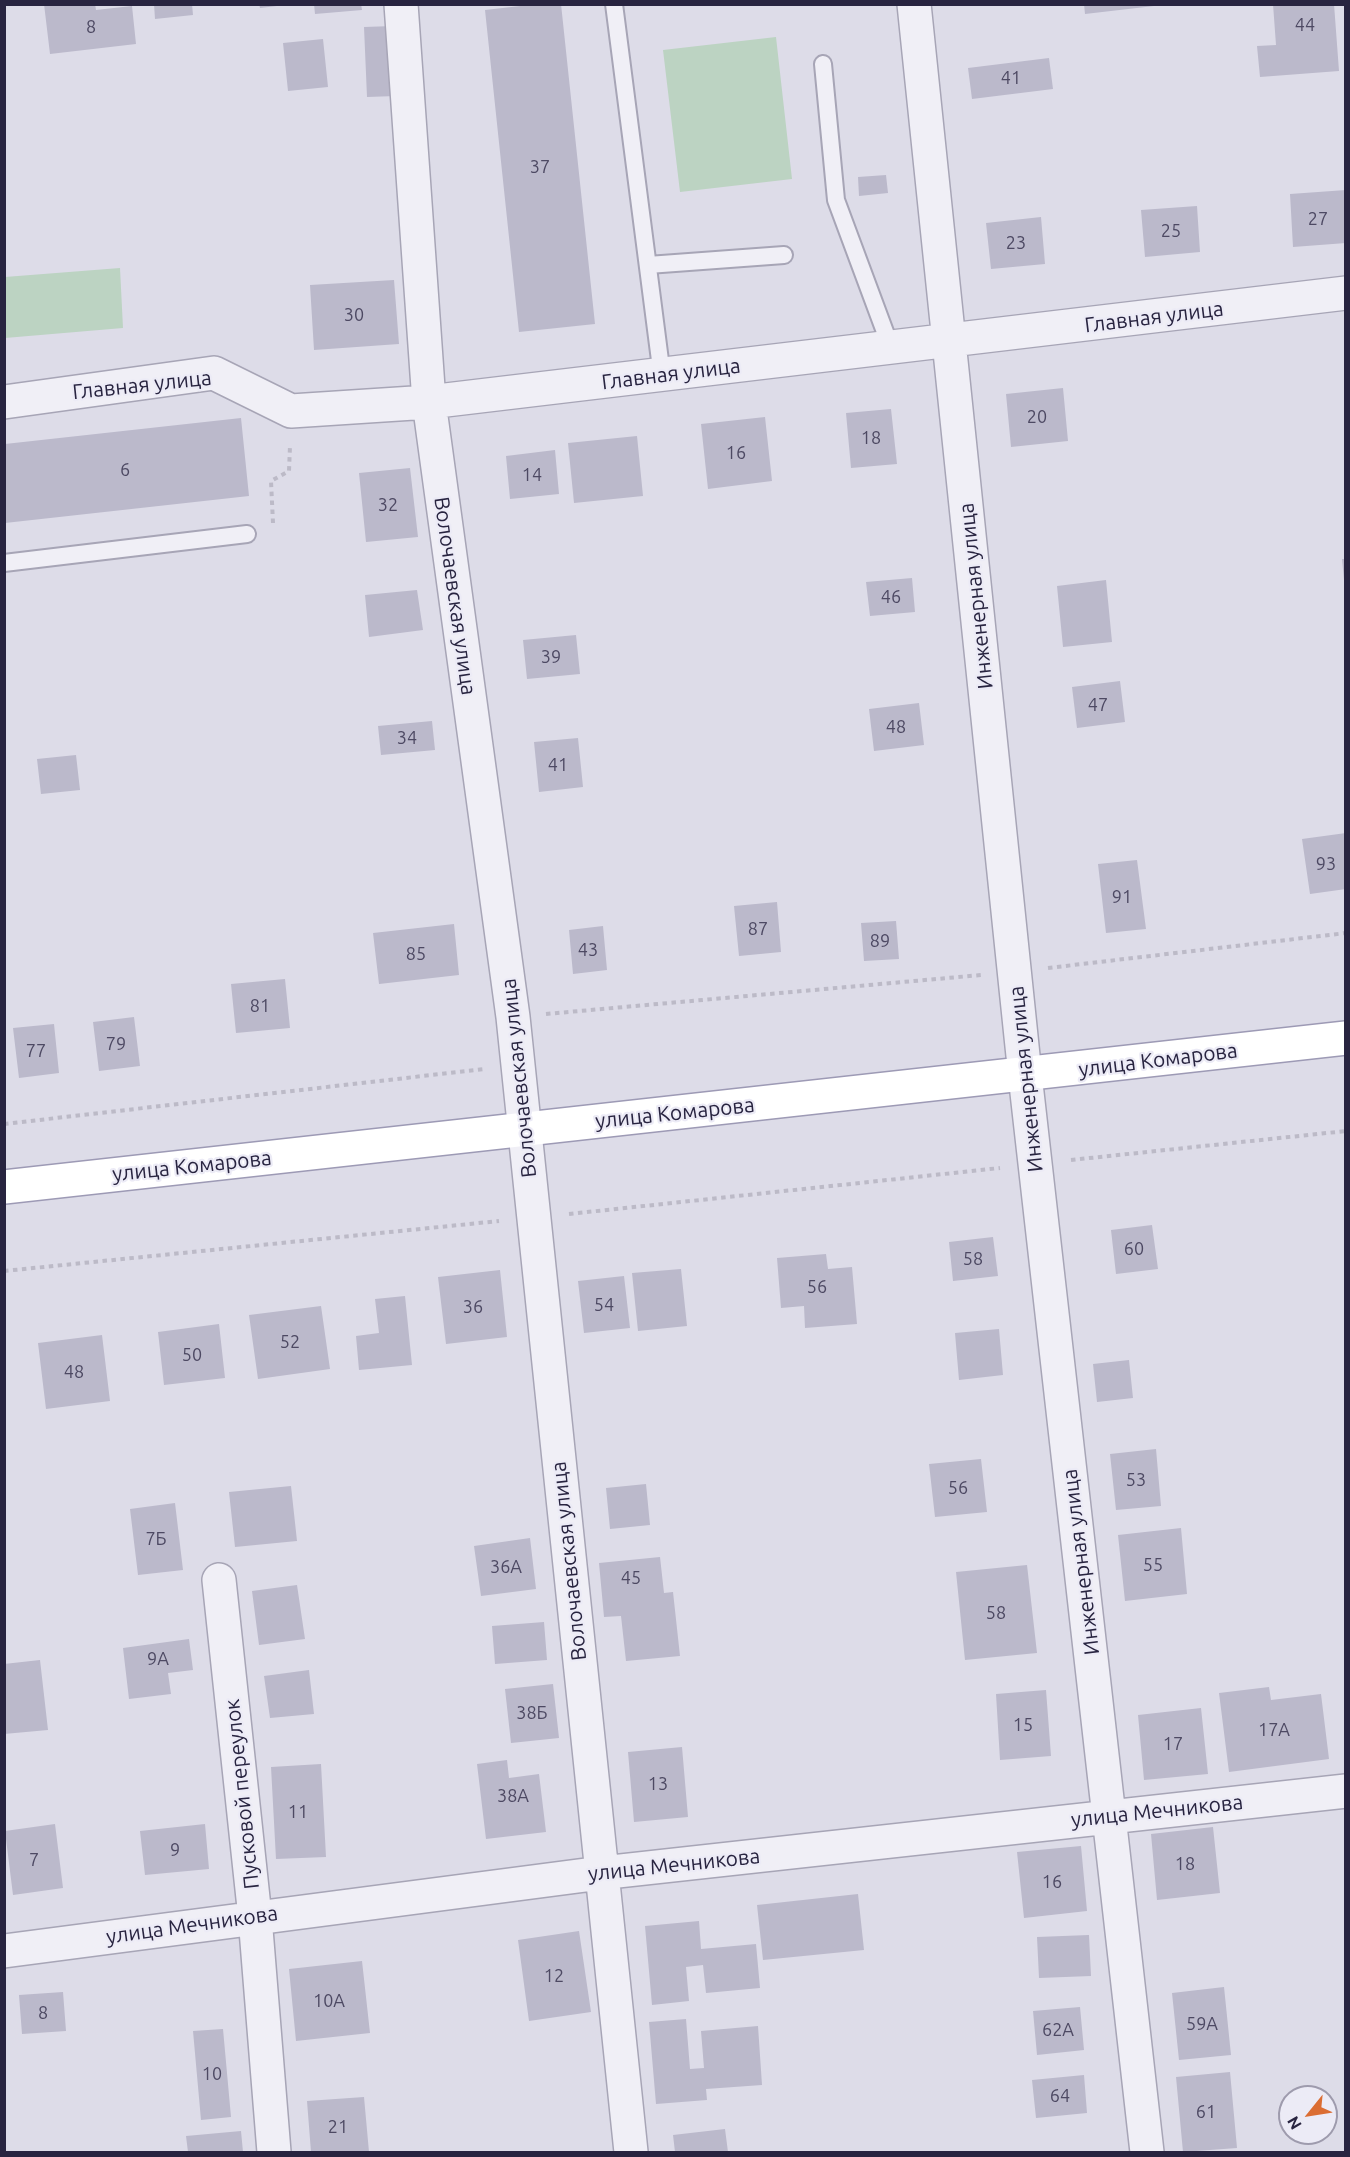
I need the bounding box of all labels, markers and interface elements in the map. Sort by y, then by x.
house number: 44 [1295,14,1315,36]
house number: 8 [86,16,96,38]
house number: 41 [1001,67,1021,89]
house number: 37 [530,156,550,178]
house number: 27 [1308,208,1328,230]
house number: 25 [1161,220,1181,242]
house number: 23 [1006,232,1026,254]
street label: Главная улица [1083,296,1225,338]
house number: 30 [344,304,364,326]
street label: Главная улица [600,353,742,395]
street label: Главная улица [71,365,213,405]
house number: 20 [1027,406,1047,428]
house number: 18 [861,427,881,449]
house number: 16 [726,442,746,464]
house number: 6 [120,459,130,481]
house number: 14 [522,464,542,486]
house number: 32 [378,494,398,516]
street label: Волочаевская улица [429,495,481,697]
street label: Инженерная улица [954,502,998,690]
house number: 46 [881,586,901,608]
house number: 39 [541,646,561,668]
house number: 47 [1088,694,1108,716]
house number: 48 [886,716,906,738]
house number: 34 [397,727,417,749]
house number: 41 [548,754,568,776]
house number: 93 [1316,853,1336,875]
house number: 91 [1112,886,1132,908]
house number: 87 [748,918,768,940]
house number: 89 [870,930,890,952]
house number: 43 [578,939,598,961]
house number: 85 [406,943,426,965]
street label: Волочаевская улица [496,977,542,1179]
street label: Инженерная улица [1004,985,1048,1173]
house number: 81 [250,995,270,1017]
house number: 79 [106,1033,126,1055]
street label: улица Комарова [1077,1038,1239,1082]
house number: 77 [26,1040,46,1062]
street label: улица Комарова [594,1092,756,1134]
street label: улица Комарова [111,1145,273,1187]
house number: 60 [1124,1238,1144,1260]
house number: 58 [963,1248,983,1270]
house number: 56 [807,1276,827,1298]
house number: 54 [594,1294,614,1316]
house number: 36 [463,1296,483,1318]
house number: 52 [280,1331,300,1353]
house number: 50 [182,1344,202,1366]
house number: 48 [64,1361,84,1383]
street label: Волочаевская улица [546,1460,592,1662]
street label: Инженерная улица [1057,1468,1105,1656]
house number: 53 [1126,1469,1146,1491]
house number: 56 [948,1477,968,1499]
house number: 7Б [145,1528,167,1550]
house number: 55 [1143,1554,1163,1576]
house number: 36А [490,1556,522,1578]
house number: 45 [621,1567,641,1589]
house number: 58 [986,1602,1006,1624]
house number: 9А [147,1648,169,1670]
street label: Пусковой переулок [219,1698,265,1890]
house number: 38Б [516,1702,548,1724]
house number: 15 [1013,1714,1033,1736]
house number: 17А [1258,1719,1290,1741]
house number: 17 [1163,1733,1183,1755]
house number: 13 [648,1773,668,1795]
house number: 38А [497,1785,529,1807]
street label: улица Мечникова [1070,1789,1244,1833]
house number: 11 [288,1801,308,1823]
house number: 9 [170,1839,180,1861]
street label: улица Мечникова [587,1843,761,1887]
house number: 7 [29,1849,39,1871]
house number: 18 [1175,1853,1195,1875]
house number: 16 [1042,1871,1062,1893]
street label: улица Мечникова [105,1900,279,1950]
house number: 12 [544,1965,564,1987]
house number: 10А [313,1990,345,2012]
house number: 8 [38,2002,48,2024]
house number: 59А [1186,2013,1218,2035]
house number: 62А [1042,2019,1074,2041]
house number: 10 [202,2063,222,2085]
house number: 64 [1050,2085,1070,2107]
north arrow [1278,2085,1338,2145]
house number: 61 [1196,2101,1216,2123]
text: N [1283,2113,1305,2133]
house number: 21 [328,2116,348,2138]

